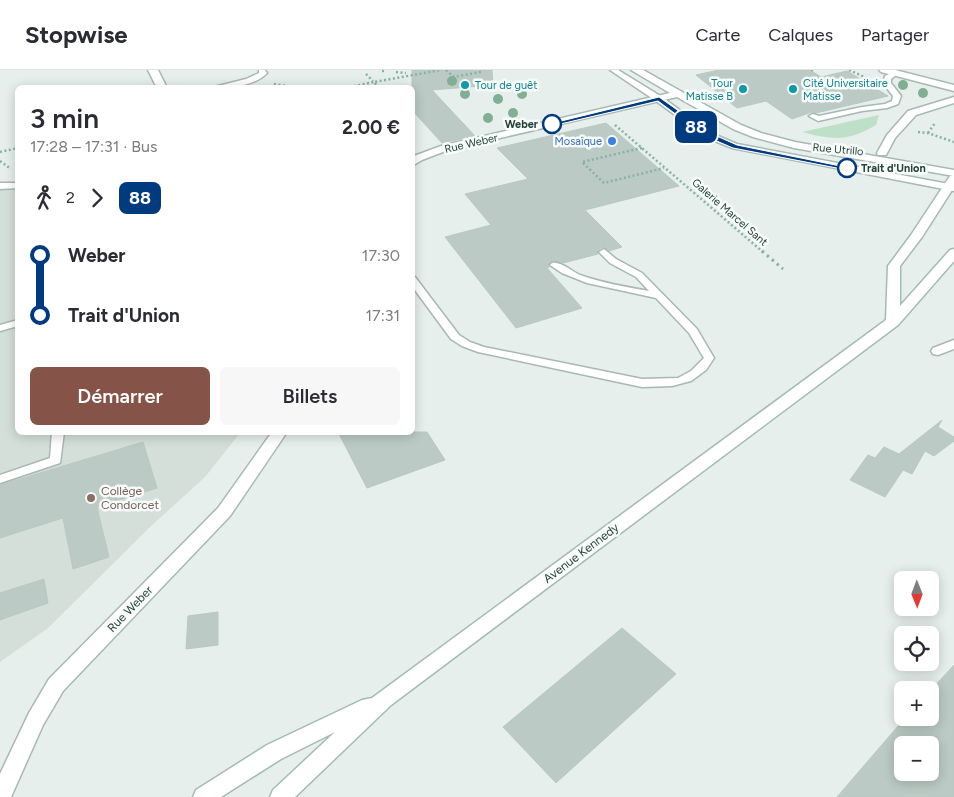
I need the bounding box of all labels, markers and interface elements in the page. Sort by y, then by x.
text: Stopwise [25,20,128,49]
text: Carte [695,24,740,46]
text: Calques [768,24,833,46]
text: Partager [861,24,929,46]
place label: Tour Matisse B [686,77,733,103]
place label: Cité Universitaire Matisse [803,77,888,103]
marker: Tour de guêt [459,79,471,91]
place label: Tour de guêt [475,79,537,92]
marker: Tour Matisse B [737,83,749,95]
marker: Cité Universitaire Matisse [787,83,799,95]
text: 3 min [30,101,99,135]
line badge: 88 [674,111,718,143]
marker: Weber [542,114,562,134]
text: 2.00 € [342,116,400,139]
text: 88 [685,116,707,138]
place label: Weber [505,118,539,131]
street label: Rue Weber [443,131,499,156]
place label: Mosaïque [555,135,602,148]
marker: Mosaïque [606,135,618,147]
text: 17:28 – 17:31 · Bus [30,137,157,156]
street label: Rue Utrillo [812,141,864,158]
marker: Trait d'Union [837,158,857,178]
place label: Trait d'Union [861,162,926,175]
street label: Galerie Marcel Sant [689,176,770,249]
icon: walk [30,184,58,212]
icon: forward [83,184,111,212]
text: 88 [129,187,151,209]
text: 2 [66,188,75,207]
text: Weber [68,244,126,267]
text: 17:30 [362,246,400,265]
text: Trait d'Union [68,304,180,327]
text: 17:31 [365,306,400,325]
button: Démarrer [30,367,210,425]
button: Billets [220,367,400,425]
place label: Collège Condorcet [101,484,159,512]
marker: Collège Condorcet [85,492,97,504]
street label: Avenue Kennedy [541,520,622,586]
north arrow [894,571,939,616]
map controls [894,571,939,781]
street label: Rue Weber [104,583,156,635]
button: locate [894,626,939,671]
button: + [894,681,939,726]
button: − [894,736,939,781]

